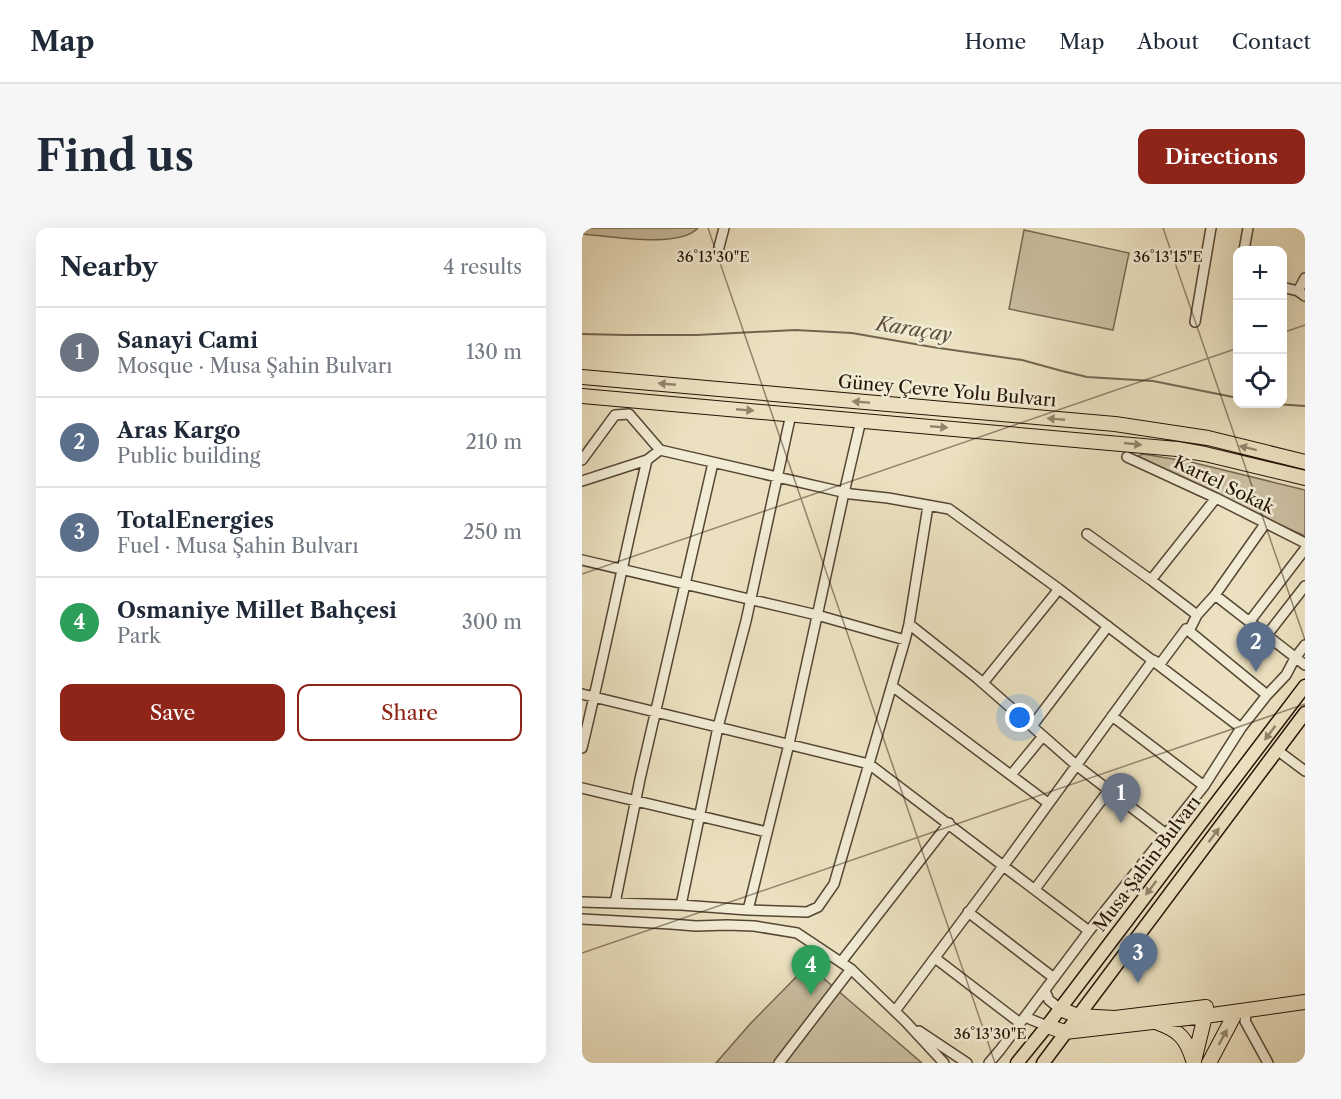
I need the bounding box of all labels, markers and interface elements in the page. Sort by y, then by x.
text: Map [30,24,94,58]
text: Home [965,29,1026,54]
text: Map [1059,29,1104,54]
text: About [1137,29,1199,54]
text: Contact [1232,29,1311,54]
button: Directions [1138,129,1305,184]
text: Find us [36,130,194,182]
map controls [1233,246,1287,408]
button: + [1233,246,1287,300]
text: 36°13'30"E [676,247,750,266]
text: 36°13'15"E [1133,247,1203,266]
text: Nearby [60,251,158,283]
text: 4 results [443,255,522,279]
button: − [1233,300,1287,354]
water label: Karaçay [872,311,954,347]
text: Sanayi Cami [117,327,258,354]
text: 1 [75,340,84,364]
text: 130 m [466,340,522,364]
text: Mosque · Musa Şahin Bulvarı [117,354,392,378]
button: locate [1233,354,1287,408]
street label: Güney Çevre Yolu Bulvarı [837,370,1058,412]
one-way arrow [658,379,677,389]
one-way arrow [852,397,871,407]
one-way arrow [735,405,754,415]
one-way arrow [1046,414,1065,424]
text: Aras Kargo [117,417,241,444]
one-way arrow [930,422,949,432]
text: 2 [74,430,85,454]
text: 210 m [465,430,522,454]
one-way arrow [1124,439,1143,449]
one-way arrow [1239,443,1257,453]
text: Public building [117,444,260,468]
street label: Kartel Sokak [1170,451,1279,520]
text: TotalEnergies [117,507,274,534]
text: 3 [74,520,85,544]
text: 250 m [463,520,522,544]
text: Fuel · Musa Şahin Bulvarı [117,534,358,558]
text: Osmaniye Millet Bahçesi [117,597,397,624]
text: 4 [74,610,85,634]
text: 300 m [462,610,522,634]
pin: 2 [1236,622,1276,672]
text: Park [117,624,160,648]
button: Save [60,684,285,741]
button: Share [297,684,522,741]
your location [1005,703,1034,732]
one-way arrow [1263,725,1276,741]
pin: 1 [1102,774,1140,823]
street label: Musa Şahin Bulvarı [1089,791,1206,936]
one-way arrow [1208,827,1220,843]
one-way arrow [1145,880,1158,896]
pin: 3 [1118,934,1158,983]
pin: 4 [792,946,830,995]
text: 36°13'30"E [953,1024,1027,1043]
one-way arrow [1218,1029,1228,1046]

